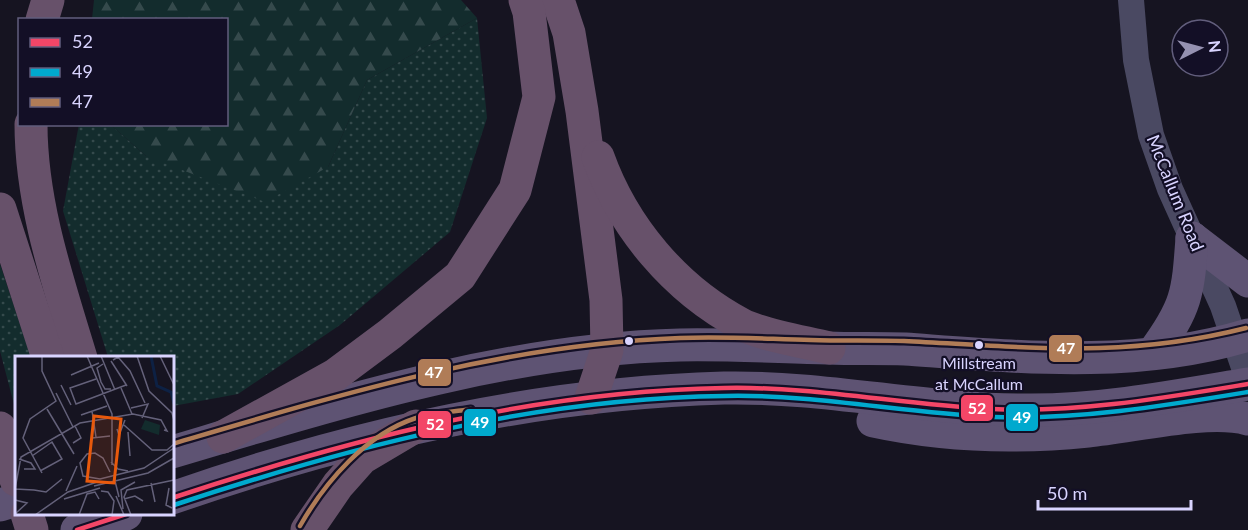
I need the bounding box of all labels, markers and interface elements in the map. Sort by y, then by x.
legend [18,18,228,126]
north arrow [1170,18,1230,78]
text: 52 [72,30,93,52]
text: N [1205,39,1226,54]
text: 49 [72,60,93,82]
text: 47 [72,90,93,112]
street label: McCallum Road [1143,131,1209,254]
line badge: 47 [1048,334,1083,363]
unlabelled marker [623,335,635,347]
text: 47 [1057,338,1075,357]
marker: Millstream at McCallum [973,339,985,351]
place label: Millstream at McCallum [935,353,1023,393]
inset map [15,356,174,515]
line badge: 47 [417,358,452,387]
text: 47 [425,362,443,381]
line badge: 52 [960,394,994,422]
text: 52 [968,398,986,417]
line badge: 49 [1005,403,1039,432]
text: 49 [1013,407,1031,426]
line badge: 49 [463,408,497,437]
line badge: 52 [417,410,452,439]
text: 49 [471,412,489,431]
text: 52 [426,414,444,433]
scale bar [1038,473,1191,511]
text: 50 m [1047,482,1087,504]

